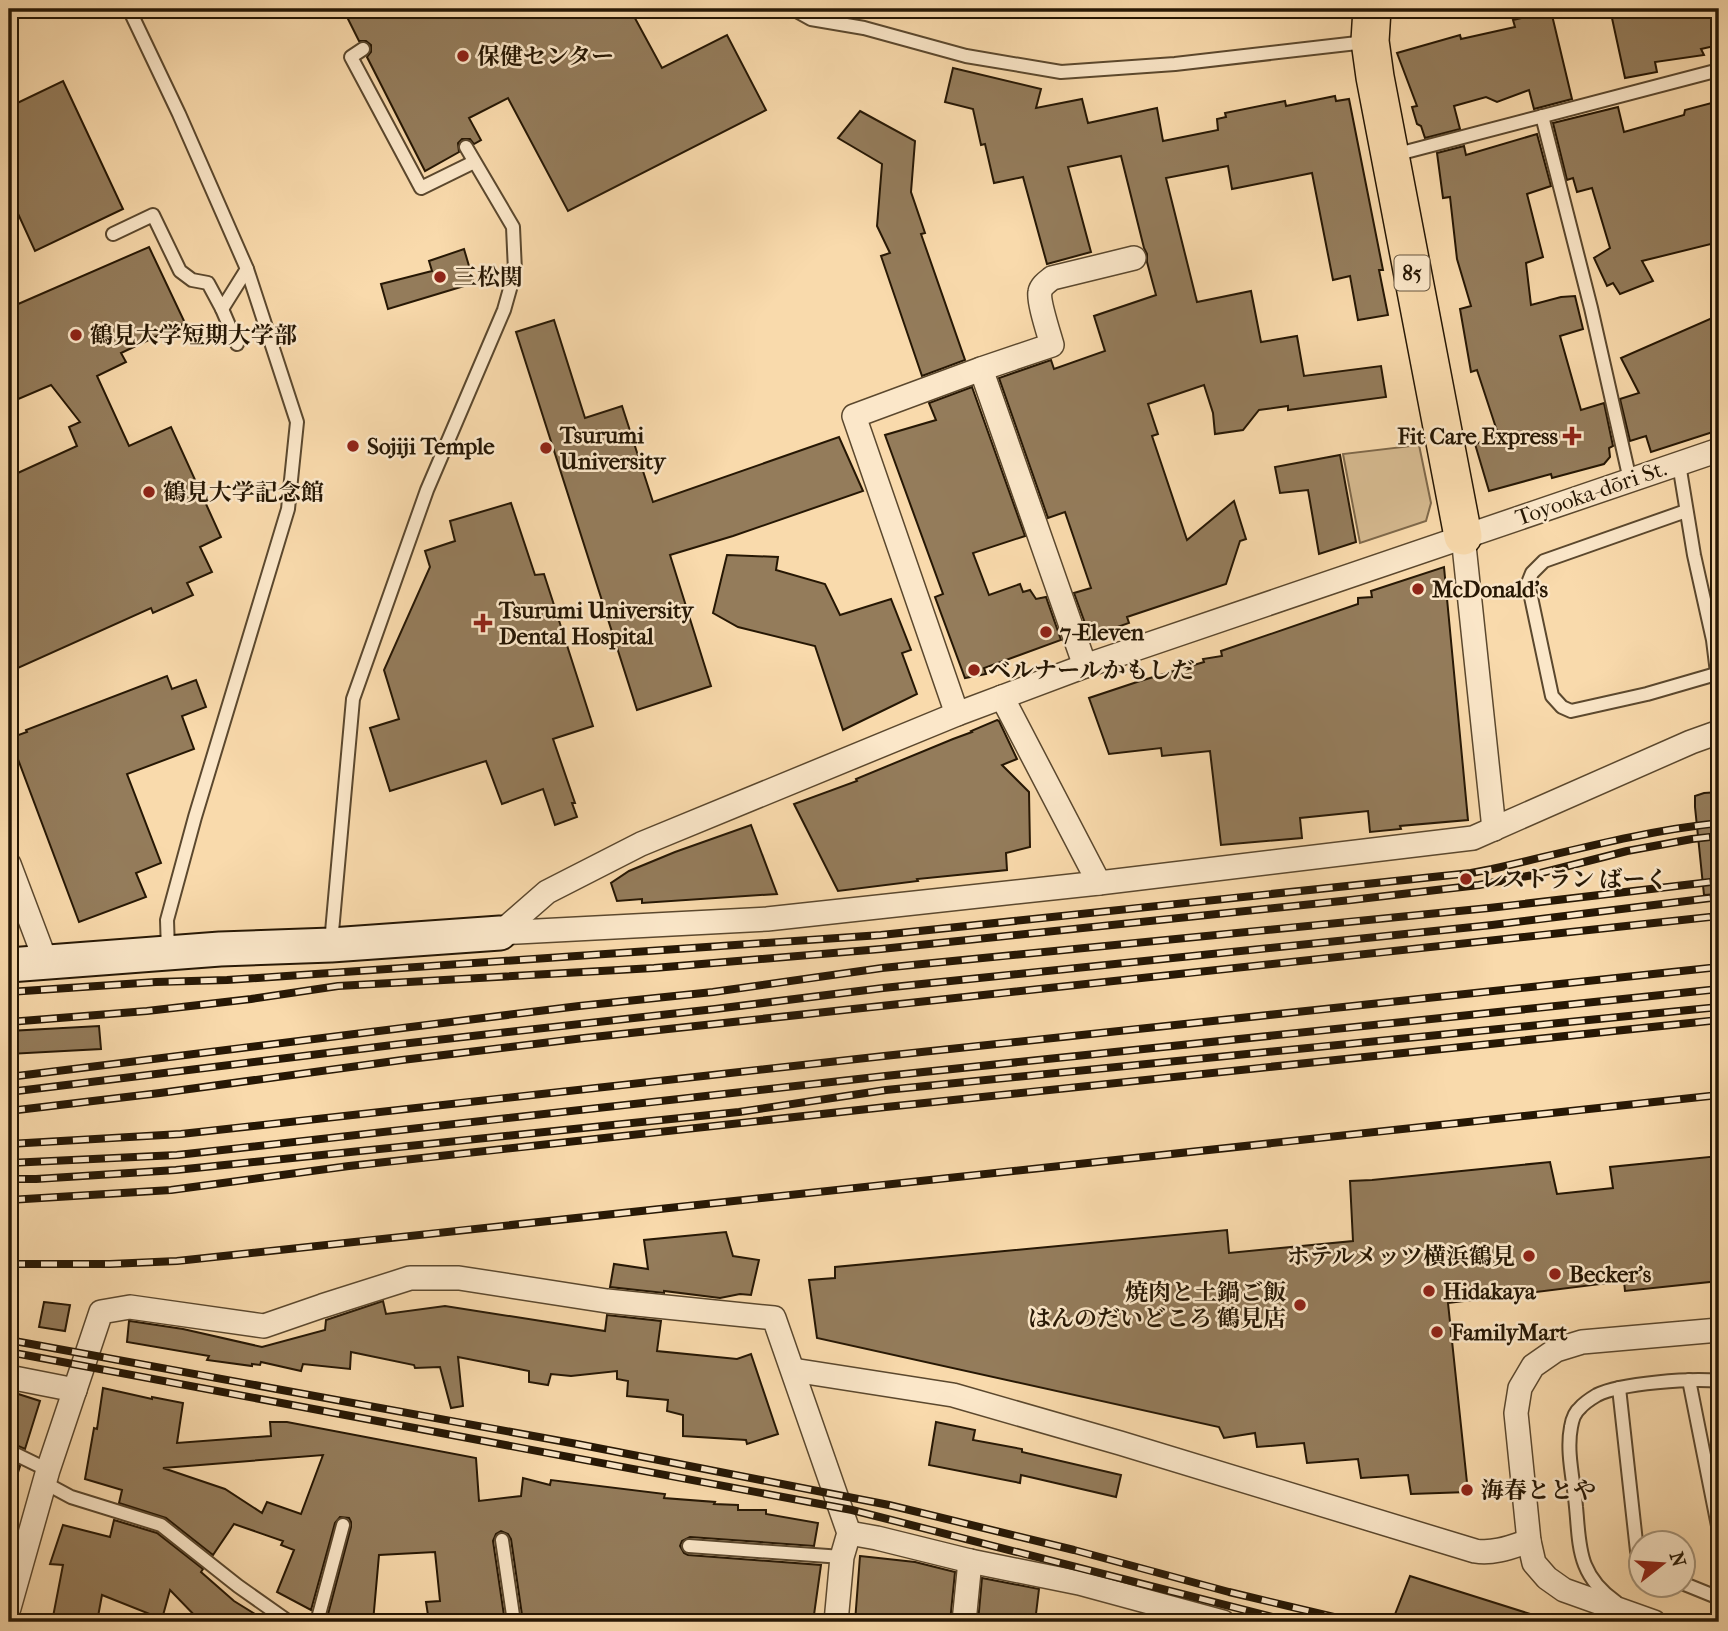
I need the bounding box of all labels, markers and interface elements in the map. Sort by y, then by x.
place label: 保健センター [477,43,614,70]
marker: 保健センター [455,48,471,64]
road number: 85 [1394,256,1430,290]
place label: 三松関 [454,264,523,291]
marker: 三松関 [432,269,448,285]
place label: 鶴見大学短期大学部 [90,322,297,349]
marker: 鶴見大学短期大学部 [68,327,84,343]
place label: Tsurumi University [559,422,667,475]
place label: Fit Care Express [1396,423,1559,450]
marker: Fit Care Express [1564,428,1580,444]
place label: Sojiji Temple [367,433,495,460]
marker: Sojiji Temple [345,438,361,454]
marker: Tsurumi University [538,440,554,456]
street label: Toyooka-dōri St. [1512,455,1670,531]
place label: 鶴見大学記念館 [163,479,324,506]
marker: 鶴見大学記念館 [141,484,157,500]
place label: McDonald's [1432,576,1548,603]
marker: McDonald's [1410,581,1426,597]
place label: Tsurumi University Dental Hospital [498,597,695,650]
marker: Tsurumi University Dental Hospital [473,613,493,633]
place label: 7-Eleven [1059,619,1145,646]
marker: 7-Eleven [1038,624,1054,640]
place label: ベルナールかもしだ [988,657,1195,684]
marker: ベルナールかもしだ [966,662,982,678]
place label: レストラン ばーく [1480,866,1668,893]
marker: レストラン ばーく [1458,871,1474,887]
place label: ホテルメッツ横浜鶴見 [1287,1243,1515,1270]
marker: ホテルメッツ横浜鶴見 [1521,1248,1537,1264]
place label: Becker’s [1569,1261,1652,1288]
marker: Becker’s [1547,1266,1563,1282]
place label: Hidakaya [1443,1278,1537,1305]
place label: 焼肉と土鍋ご飯 はんのだいどころ 鶴見店 [1028,1279,1286,1332]
marker: Hidakaya [1421,1283,1437,1299]
marker: 焼肉と土鍋ご飯 はんのだいどころ 鶴見店 [1292,1297,1308,1313]
place label: FamilyMart [1450,1319,1568,1346]
marker: FamilyMart [1429,1324,1445,1340]
place label: 海春ととや [1481,1477,1596,1504]
marker: 海春ととや [1459,1482,1475,1498]
north arrow [1626,1530,1696,1600]
text: N [1665,1549,1690,1570]

